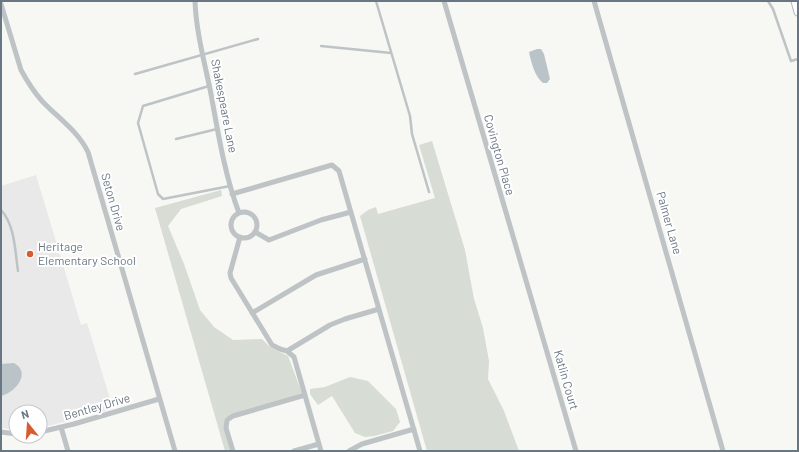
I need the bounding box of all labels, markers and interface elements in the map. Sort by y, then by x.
street label: Shakespeare Lane [209,58,241,154]
street label: Covington Place [482,113,518,197]
street label: Seton Drive [99,171,129,232]
street label: Palmer Lane [654,190,686,256]
place label: Heritage Elementary School [38,239,136,267]
marker: Heritage Elementary School [25,249,35,259]
street label: Katlin Court [552,348,582,411]
street label: Bentley Drive [62,390,132,422]
north arrow [8,404,48,444]
text: N [20,407,30,421]

